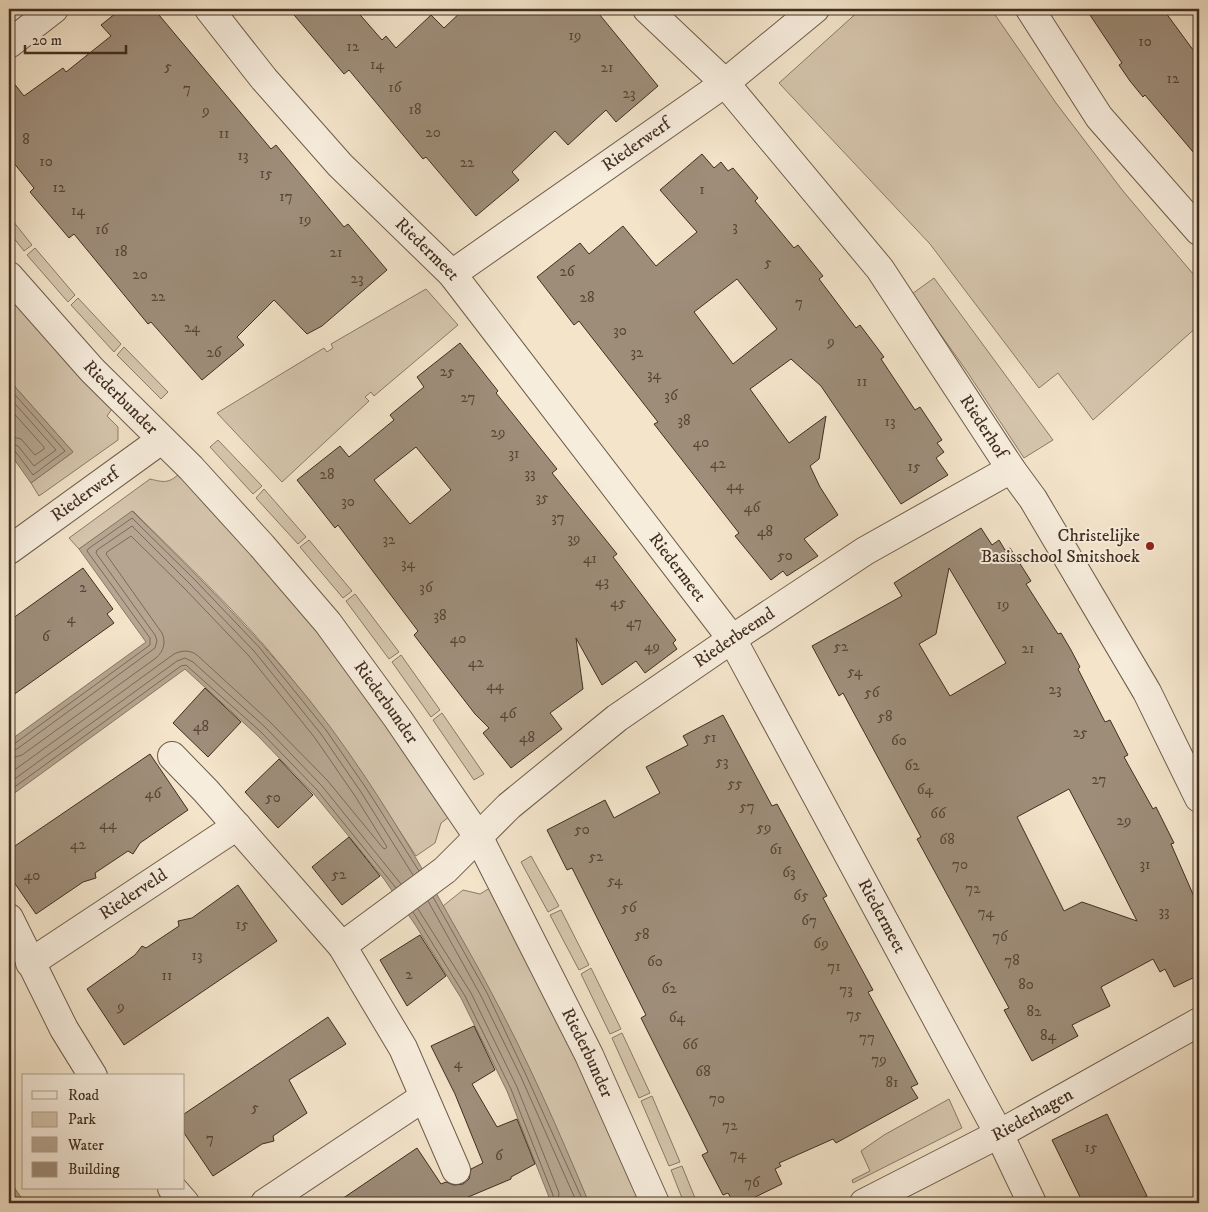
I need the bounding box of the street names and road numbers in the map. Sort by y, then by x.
street label: Riederwerf [598,112,678,177]
street label: Riedermeet [390,213,464,285]
street label: Riederbunder [78,356,163,440]
street label: Riederhof [955,391,1014,465]
street label: Riederwerf [47,461,126,527]
street label: Riedermeet [644,529,711,607]
street label: Riederbeemd [690,603,779,673]
street label: Riederbunder [349,657,423,749]
street label: Riederveld [95,864,172,925]
street label: Riedermeet [852,875,911,957]
street label: Riederbunder [556,1004,618,1102]
street label: Riederhagen [988,1083,1078,1147]

